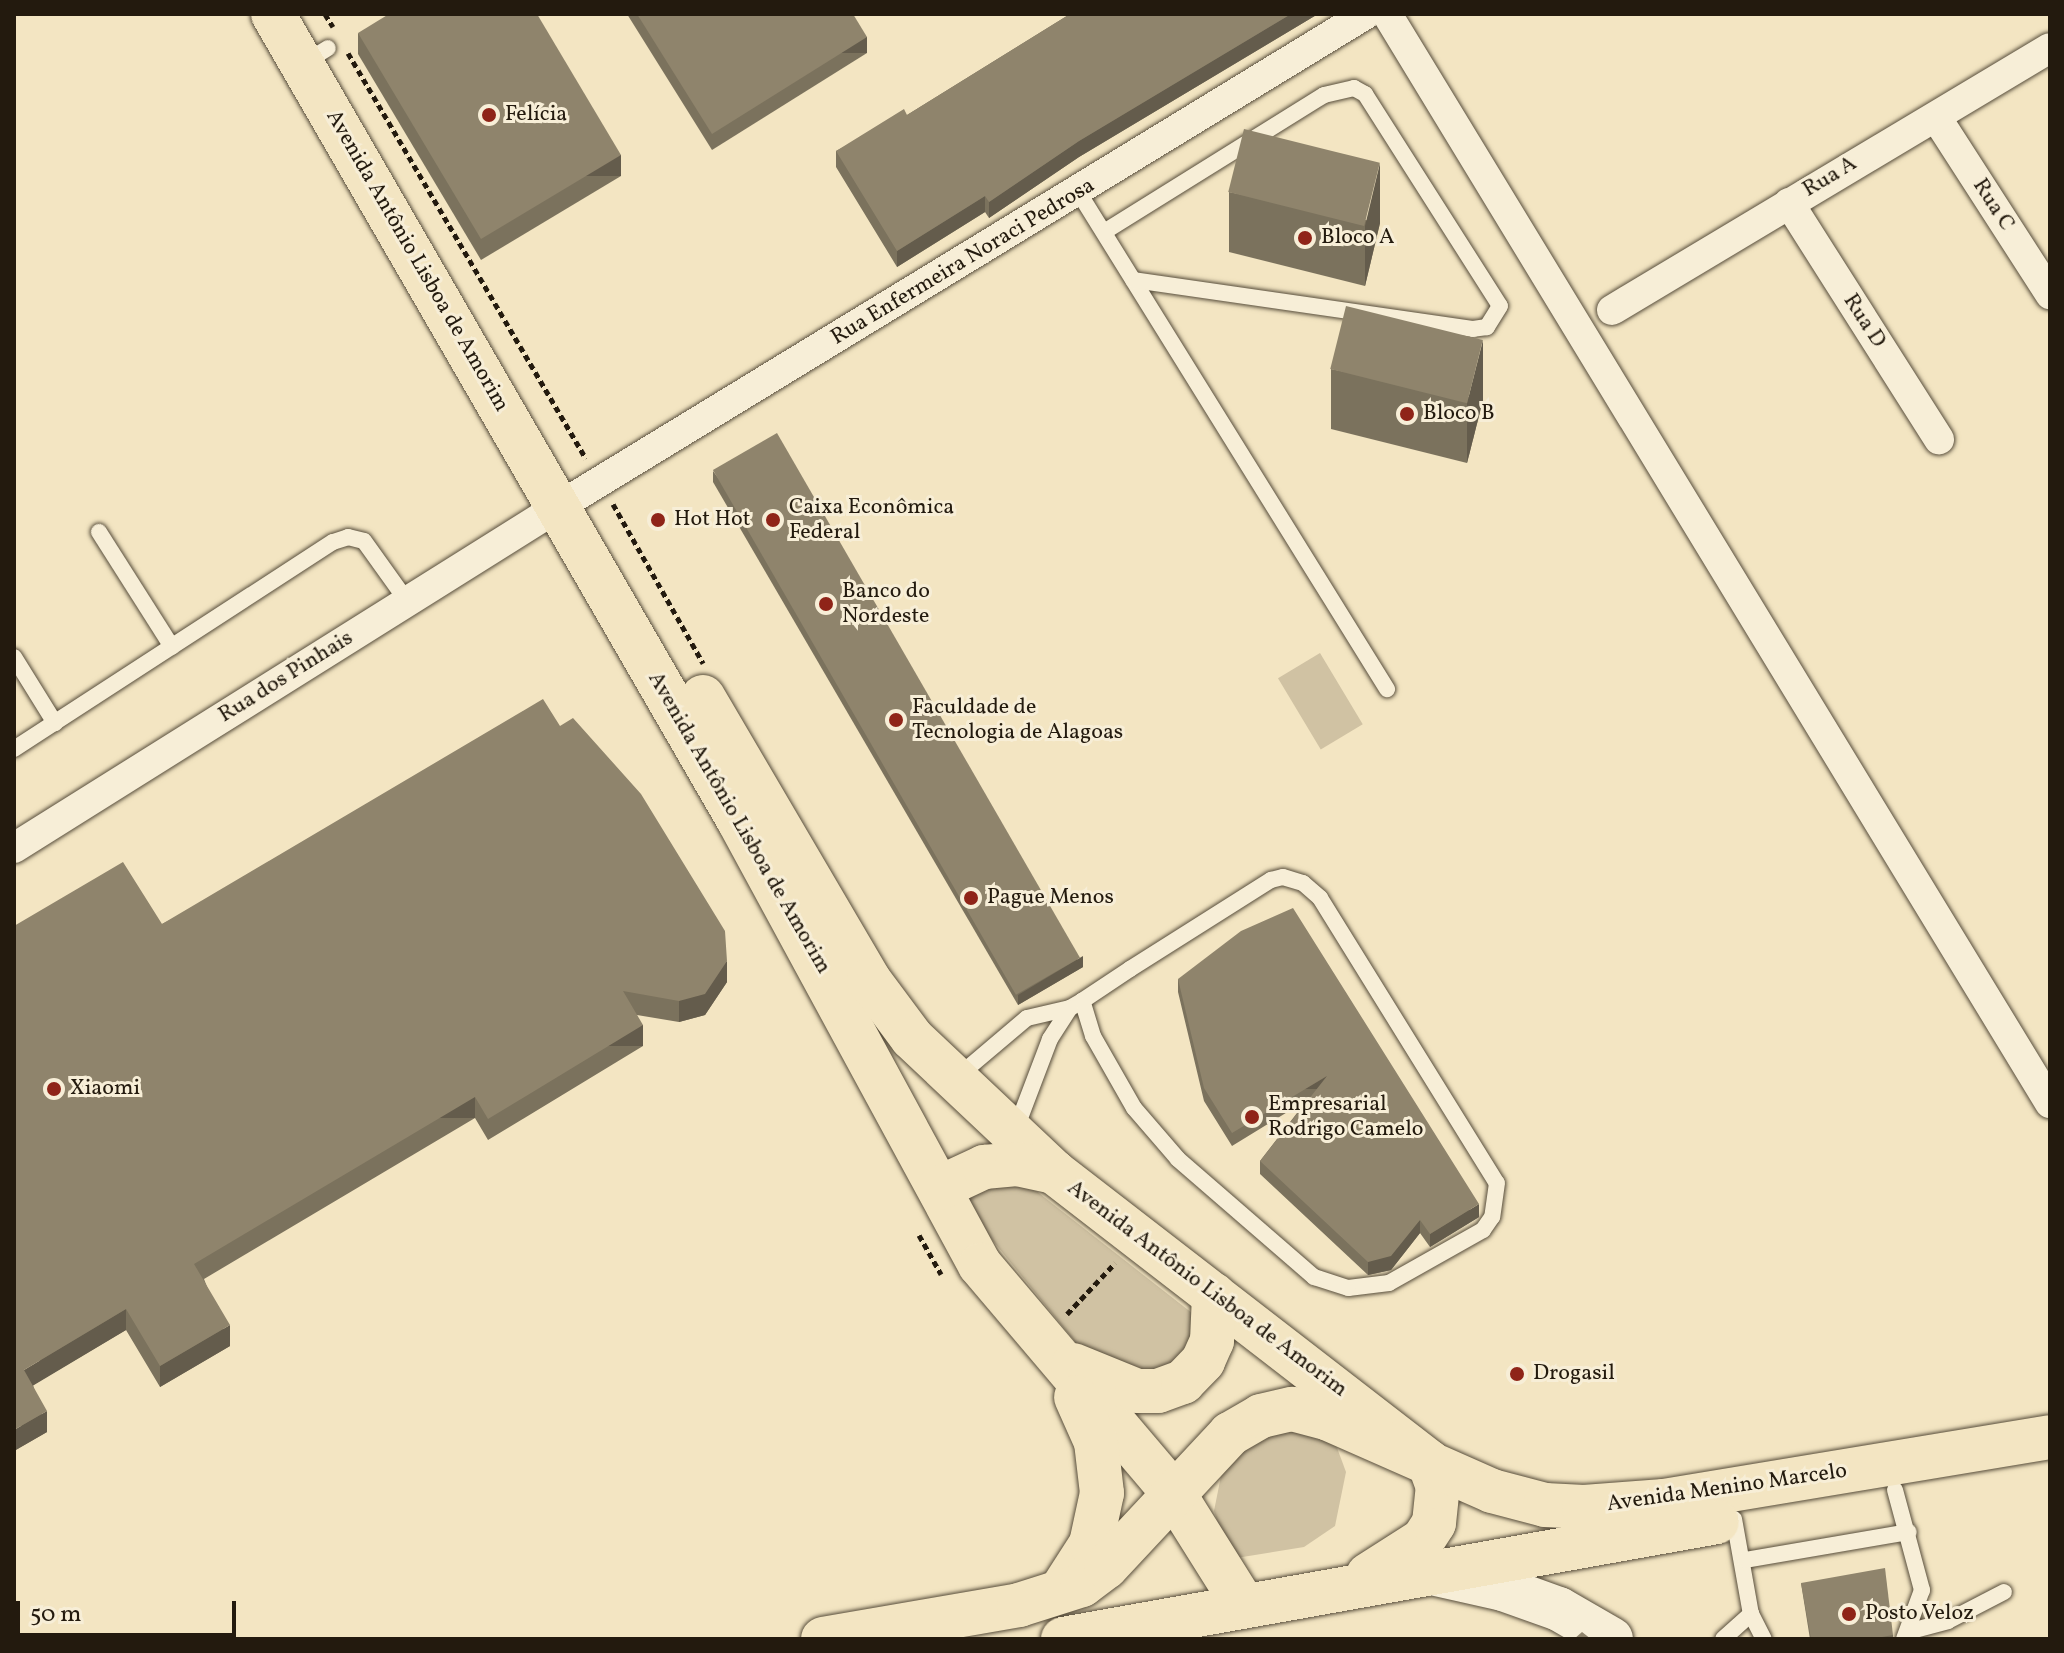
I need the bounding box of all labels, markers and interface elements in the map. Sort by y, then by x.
place label: Felícia [505,102,567,128]
street label: Avenida Antônio Lisboa de Amorim [320,106,514,416]
marker: Felícia [480,106,498,124]
street label: Rua A [1798,151,1862,203]
street label: Rua Enfermeira Noraci Pedrosa [826,173,1100,351]
street label: Rua C [1966,174,2020,236]
place label: Bloco A [1321,225,1394,251]
marker: Bloco A [1296,229,1314,247]
street label: Rua D [1837,289,1891,353]
place label: Bloco B [1423,401,1495,427]
marker: Bloco B [1398,405,1416,423]
place label: Caixa Econômica Federal [789,494,954,546]
place label: Hot Hot [674,507,750,533]
marker: Hot Hot [649,511,667,529]
marker: Caixa Econômica Federal [764,511,782,529]
place label: Banco do Nordeste [842,578,930,630]
marker: Banco do Nordeste [817,595,835,613]
street label: Rua dos Pinhais [214,625,358,729]
street label: Avenida Antônio Lisboa de Amorim [642,668,836,978]
place label: Faculdade de Tecnologia de Alagoas [912,694,1123,746]
marker: Faculdade de Tecnologia de Alagoas [887,711,905,729]
place label: Pague Menos [987,885,1114,911]
marker: Pague Menos [962,889,980,907]
place label: Xiaomi [70,1076,140,1102]
marker: Xiaomi [45,1080,63,1098]
place label: Empresarial Rodrigo Camelo [1268,1091,1423,1142]
marker: Empresarial Rodrigo Camelo [1243,1108,1261,1126]
street label: Avenida Antônio Lisboa de Amorim [1062,1175,1352,1403]
place label: Drogasil [1533,1361,1615,1387]
marker: Drogasil [1508,1365,1526,1383]
street label: Avenida Menino Marcelo [1605,1458,1849,1518]
scale bar [20,1585,240,1635]
text: 50 m [30,1598,82,1632]
place label: Posto Veloz [1865,1601,1975,1627]
marker: Posto Veloz [1840,1605,1858,1623]

